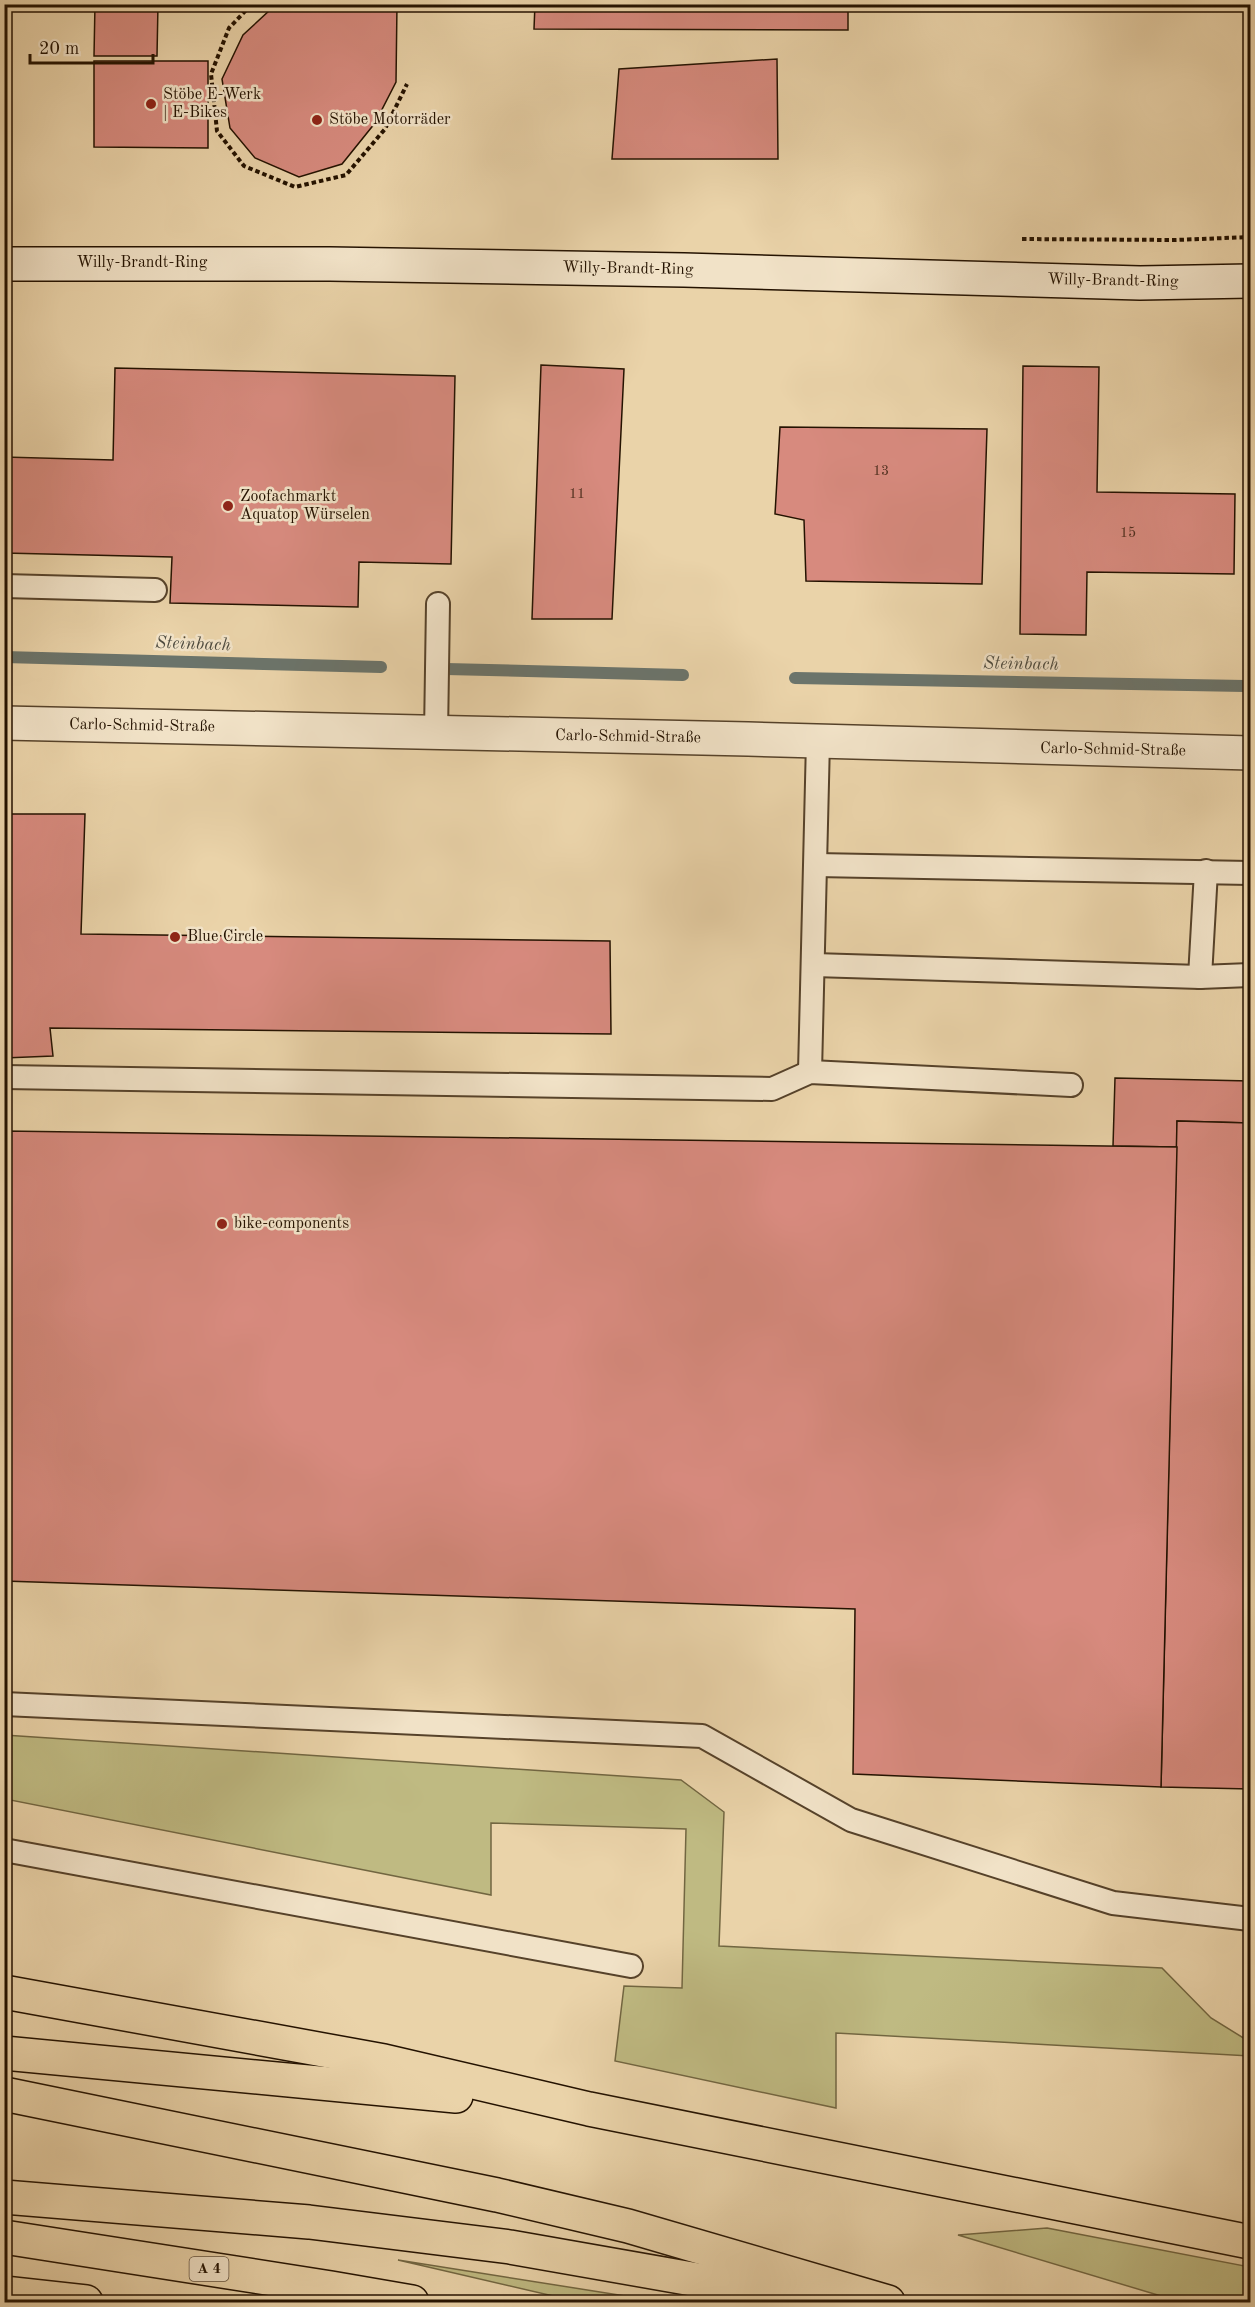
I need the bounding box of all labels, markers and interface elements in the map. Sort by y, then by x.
scale bar [30,27,153,65]
text: 20 m [39,40,79,58]
place label: Stöbe E-Werk | E-Bikes [163,87,261,121]
marker: Stöbe E-Werk | E-Bikes [144,97,158,111]
place label: Stöbe Motorräder [329,112,451,128]
marker: Stöbe Motorräder [310,113,324,127]
street label: Willy-Brandt-Ring [77,255,208,271]
street label: Willy-Brandt-Ring [562,260,694,278]
street label: Willy-Brandt-Ring [1047,272,1179,290]
house number: 13 [873,464,889,478]
house number: 11 [569,487,585,501]
place label: Zoofachmarkt Aquatop Würselen [240,489,370,523]
marker: Zoofachmarkt Aquatop Würselen [221,499,235,513]
house number: 15 [1120,526,1136,540]
water label: Steinbach [155,634,231,654]
water label: Steinbach [983,654,1059,674]
street label: Carlo-Schmid-Straße [69,717,215,735]
street label: Carlo-Schmid-Straße [555,728,701,746]
street label: Carlo-Schmid-Straße [1040,741,1186,759]
place label: Blue Circle [187,929,263,945]
marker: Blue Circle [168,930,182,944]
place label: bike-components [234,1216,349,1232]
marker: bike-components [215,1217,229,1231]
road number: A 4 [190,2257,228,2281]

